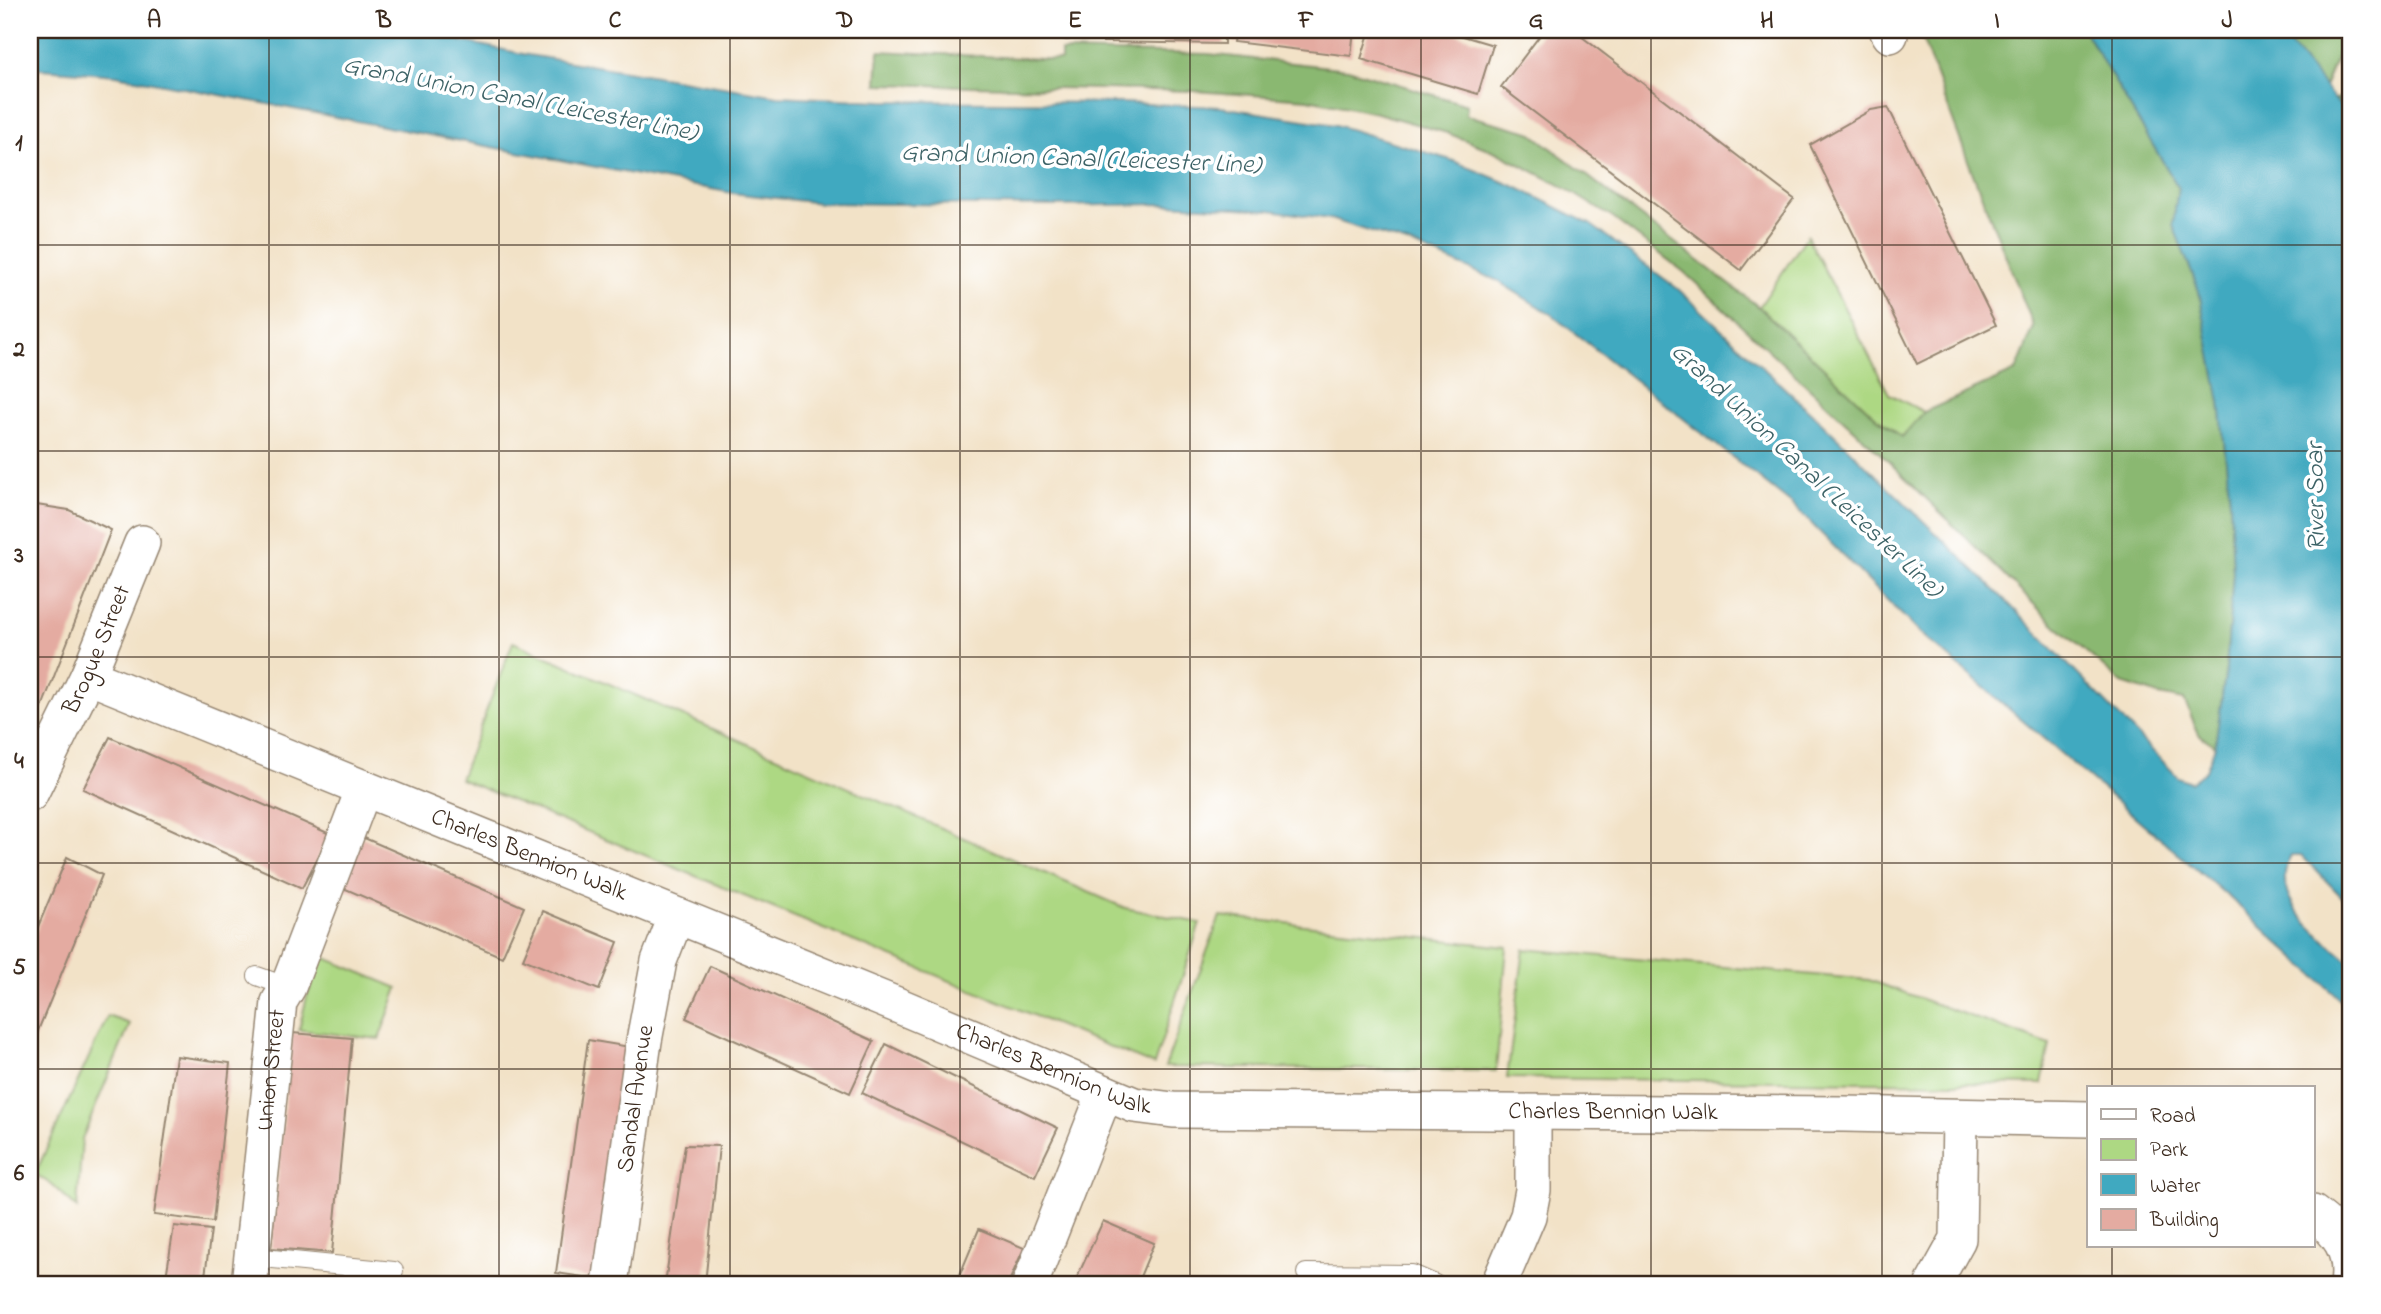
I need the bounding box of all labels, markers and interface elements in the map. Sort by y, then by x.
text: A [147,5,161,38]
text: B [375,5,392,38]
text: C [609,5,622,38]
text: D [836,5,853,38]
text: E [1068,5,1082,38]
text: F [1298,5,1314,38]
text: G [1529,5,1543,38]
text: H [1760,5,1774,38]
text: I [1994,5,2000,38]
text: J [2221,5,2233,38]
water label: Grand Union Canal (Leicester Line) [340,47,703,153]
text: 1 [15,128,23,161]
water label: Grand Union Canal (Leicester Line) [901,135,1264,185]
text: 2 [12,334,25,367]
water label: Grand Union Canal (Leicester Line) [1661,334,1952,609]
water label: River Soar [2297,440,2337,552]
text: 3 [13,540,24,573]
street label: Brogue Street [54,580,141,722]
text: 4 [14,746,24,779]
street label: Charles Bennion Walk [425,800,633,911]
text: 5 [12,952,26,985]
street label: Union Street [248,1008,296,1133]
street label: Charles Bennion Walk [950,1014,1154,1125]
street label: Sandal Avenue [608,1022,664,1175]
legend [2087,1086,2314,1248]
street label: Charles Bennion Walk [1508,1094,1718,1131]
text: Road [2150,1102,2196,1132]
text: Park [2150,1136,2189,1166]
text: 6 [14,1158,25,1191]
text: Water [2150,1172,2201,1202]
text: Building [2149,1206,2219,1238]

